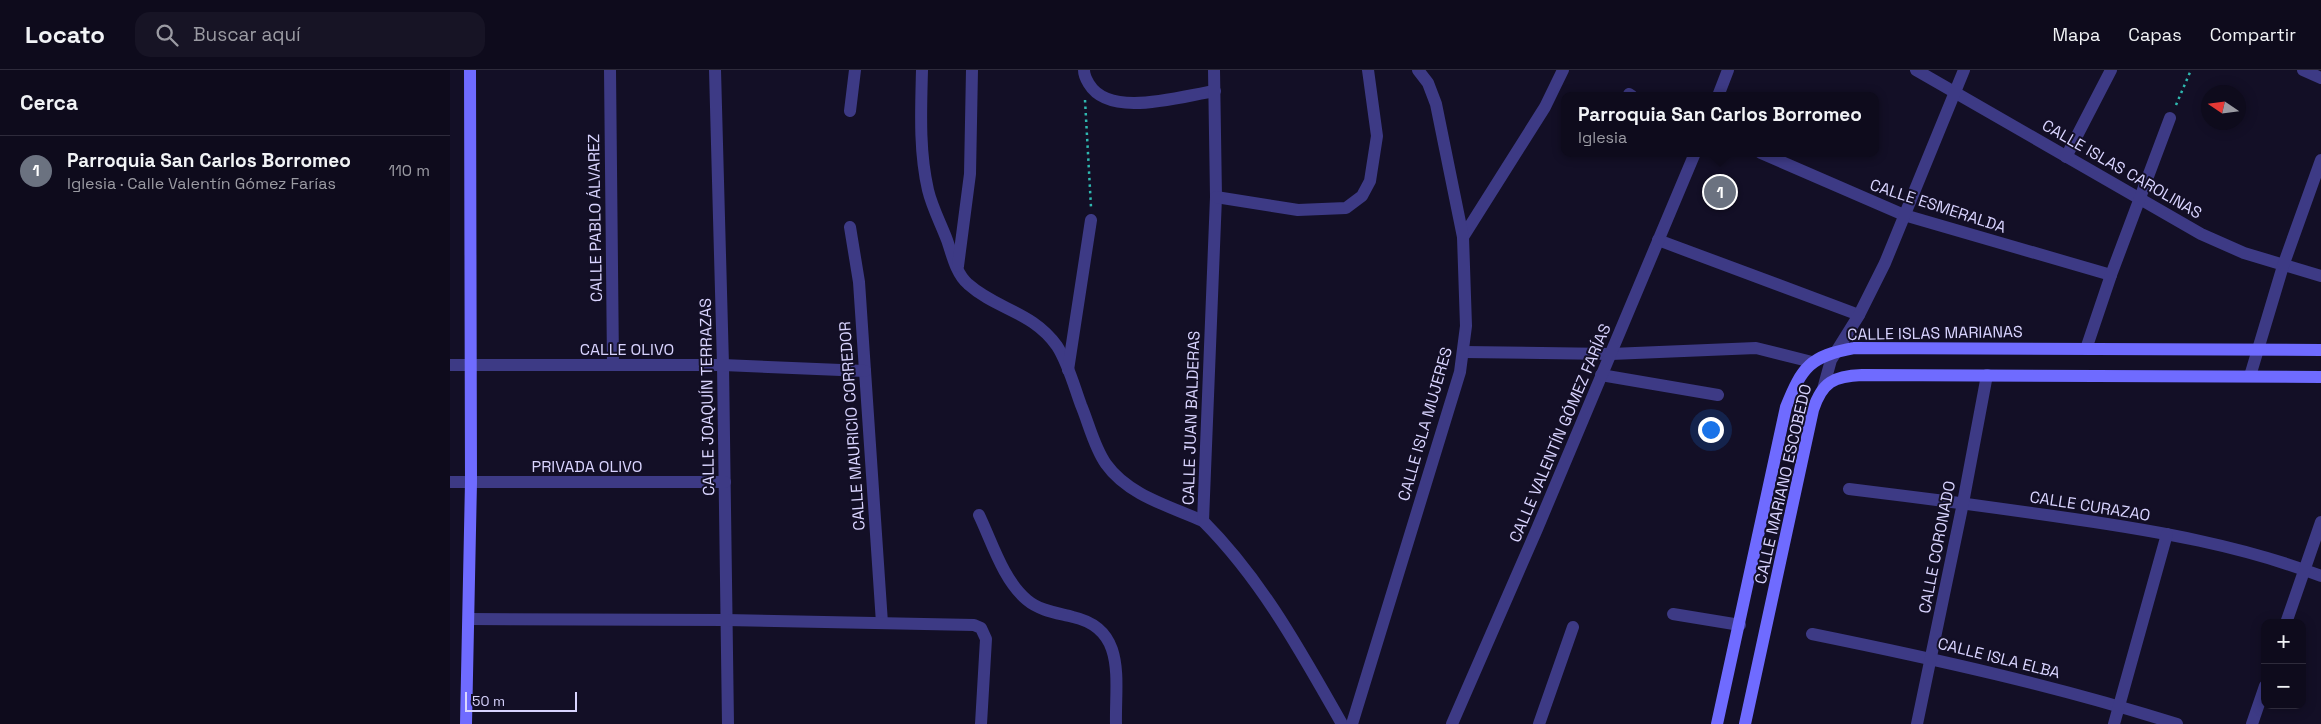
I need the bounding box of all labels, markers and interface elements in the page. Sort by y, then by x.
search box [135,12,485,57]
text: Locato [25,19,105,50]
icon: search [153,21,181,49]
text: Buscar aquí [193,22,301,47]
text: Mapa [2052,23,2100,46]
text: Capas [2128,23,2182,46]
text: Compartir [2210,23,2296,46]
north arrow [2201,85,2246,130]
text: Cerca [20,89,78,116]
popup [1561,92,1879,157]
text: Parroquia San Carlos Borromeo [1578,102,1862,127]
street label: CALLE ISLAS CAROLINAS [2038,115,2206,224]
text: Iglesia [1578,127,1627,148]
street label: CALLE PABLO ÁLVAREZ [583,134,607,302]
text: Parroquia San Carlos Borromeo [67,148,351,173]
text: 1 [32,160,40,181]
text: 110 m [388,160,430,181]
text: Iglesia · Calle Valentín Gómez Farías [67,173,336,194]
pin: 1 [1704,173,1736,211]
street label: CALLE ESMERALDA [1867,174,2009,238]
street label: CALLE JOAQUÍN TERRAZAS [695,298,719,496]
street label: CALLE VALENTÍN GÓMEZ FARÍAS [1504,320,1616,545]
street label: CALLE MAURICIO CORREDOR [834,321,870,531]
street label: CALLE ISLAS MARIANAS [1847,321,2023,345]
street label: CALLE JUAN BALDERAS [1177,330,1205,506]
street label: CALLE OLIVO [580,339,674,360]
street label: CALLE ISLA MUJERES [1393,344,1457,503]
street label: CALLE MARIANO ESCOBEDO [1750,382,1816,586]
your location [1698,417,1724,443]
street label: PRIVADA OLIVO [532,456,642,477]
street label: CALLE CORONADO [1914,479,1960,615]
street label: CALLE CURAZAO [2028,486,2152,526]
map controls [2261,619,2306,709]
button: + [2261,619,2306,664]
street label: CALLE ISLA ELBA [1936,633,2062,683]
button: − [2261,664,2306,709]
scale bar [465,689,578,712]
text: 50 m [472,692,505,710]

